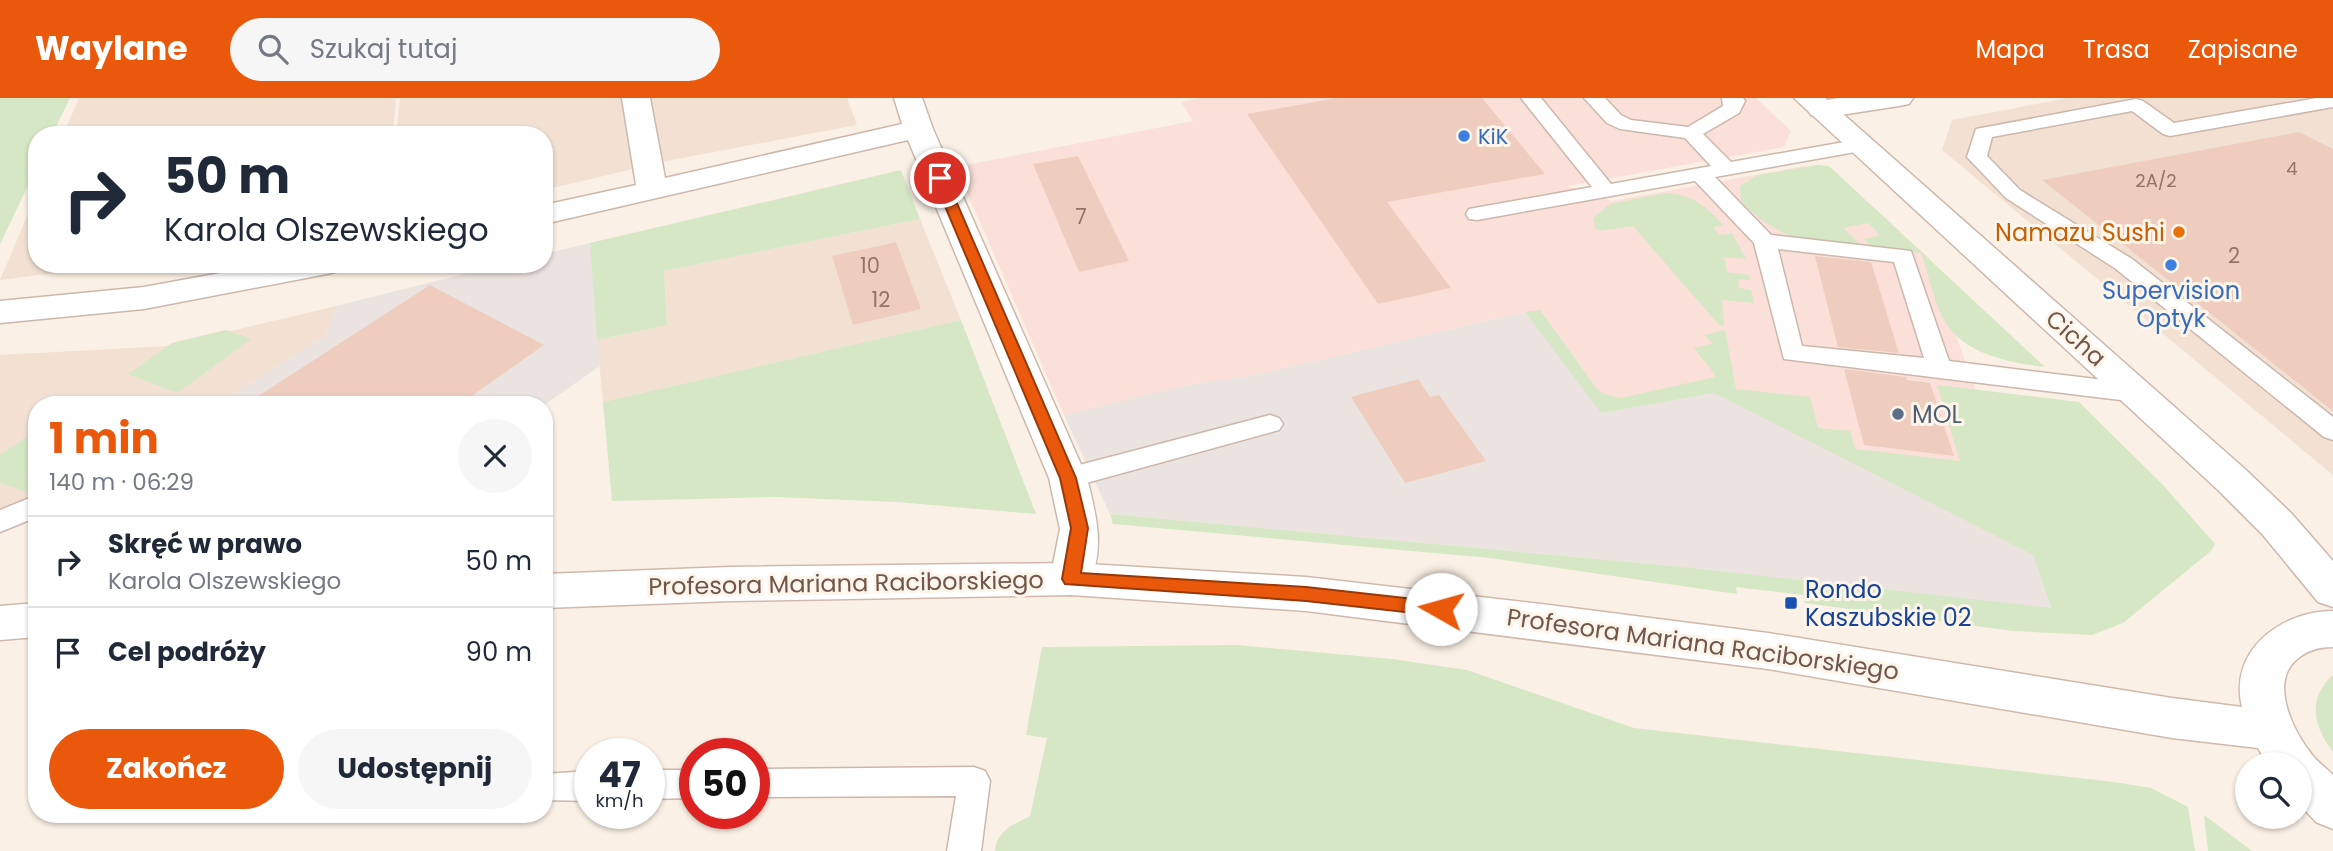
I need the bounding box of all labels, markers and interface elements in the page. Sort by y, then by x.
search box [230,18,720,81]
text: Waylane [35,25,188,72]
icon: search [254,30,292,68]
text: Szukaj tutaj [310,31,457,67]
text: Mapa [1975,33,2045,66]
text: Trasa [2083,33,2150,66]
text: Zapisane [2188,33,2298,66]
place label: KiK [1478,122,1509,151]
marker: KiK [1456,128,1472,144]
text: 50 m [164,142,290,210]
pin [910,148,970,208]
icon: right [49,154,140,245]
house number: 4 [2286,156,2298,181]
icon: arrive [921,159,959,197]
house number: 2A/2 [2135,168,2177,193]
house number: 7 [1075,202,1087,231]
text: Karola Olszewskiego [164,207,489,252]
place label: Namazu Sushi [1995,216,2165,249]
marker: Namazu Sushi [2171,224,2187,240]
house number: 2 [2228,241,2240,270]
house number: 10 [860,251,880,280]
marker: Supervision Optyk [2163,257,2179,273]
place label: Supervision Optyk [2102,274,2240,335]
house number: 12 [872,285,890,314]
street label: Cicha [2039,302,2113,374]
place label: MOL [1912,398,1962,431]
marker: MOL [1890,406,1906,422]
text: 1 min [49,409,159,468]
button: close [458,419,532,493]
text: 140 m · 06:29 [49,466,194,498]
text: Skręć w prawo [108,526,302,562]
icon: right [49,543,87,581]
text: 50 m [466,543,532,579]
street label: Profesora Mariana Raciborskiego [648,563,1044,603]
text: Karola Olszewskiego [108,565,341,597]
position arrow [1404,572,1478,646]
place label: Rondo Kaszubskie 02 [1805,573,1972,634]
marker: Rondo Kaszubskie 02 [1783,595,1799,611]
street label: Profesora Mariana Raciborskiego [1505,600,1901,688]
icon: arrive [49,634,87,672]
text: Cel podróży [108,634,266,670]
text: 90 m [466,634,532,670]
button: Zakończ [49,729,284,809]
button: Udostępnij [298,729,532,809]
speed limit sign: 50 [679,738,770,829]
text: 47 [598,750,641,799]
map controls [2235,752,2312,829]
button: search [2235,752,2312,829]
text: km/h [596,788,643,813]

